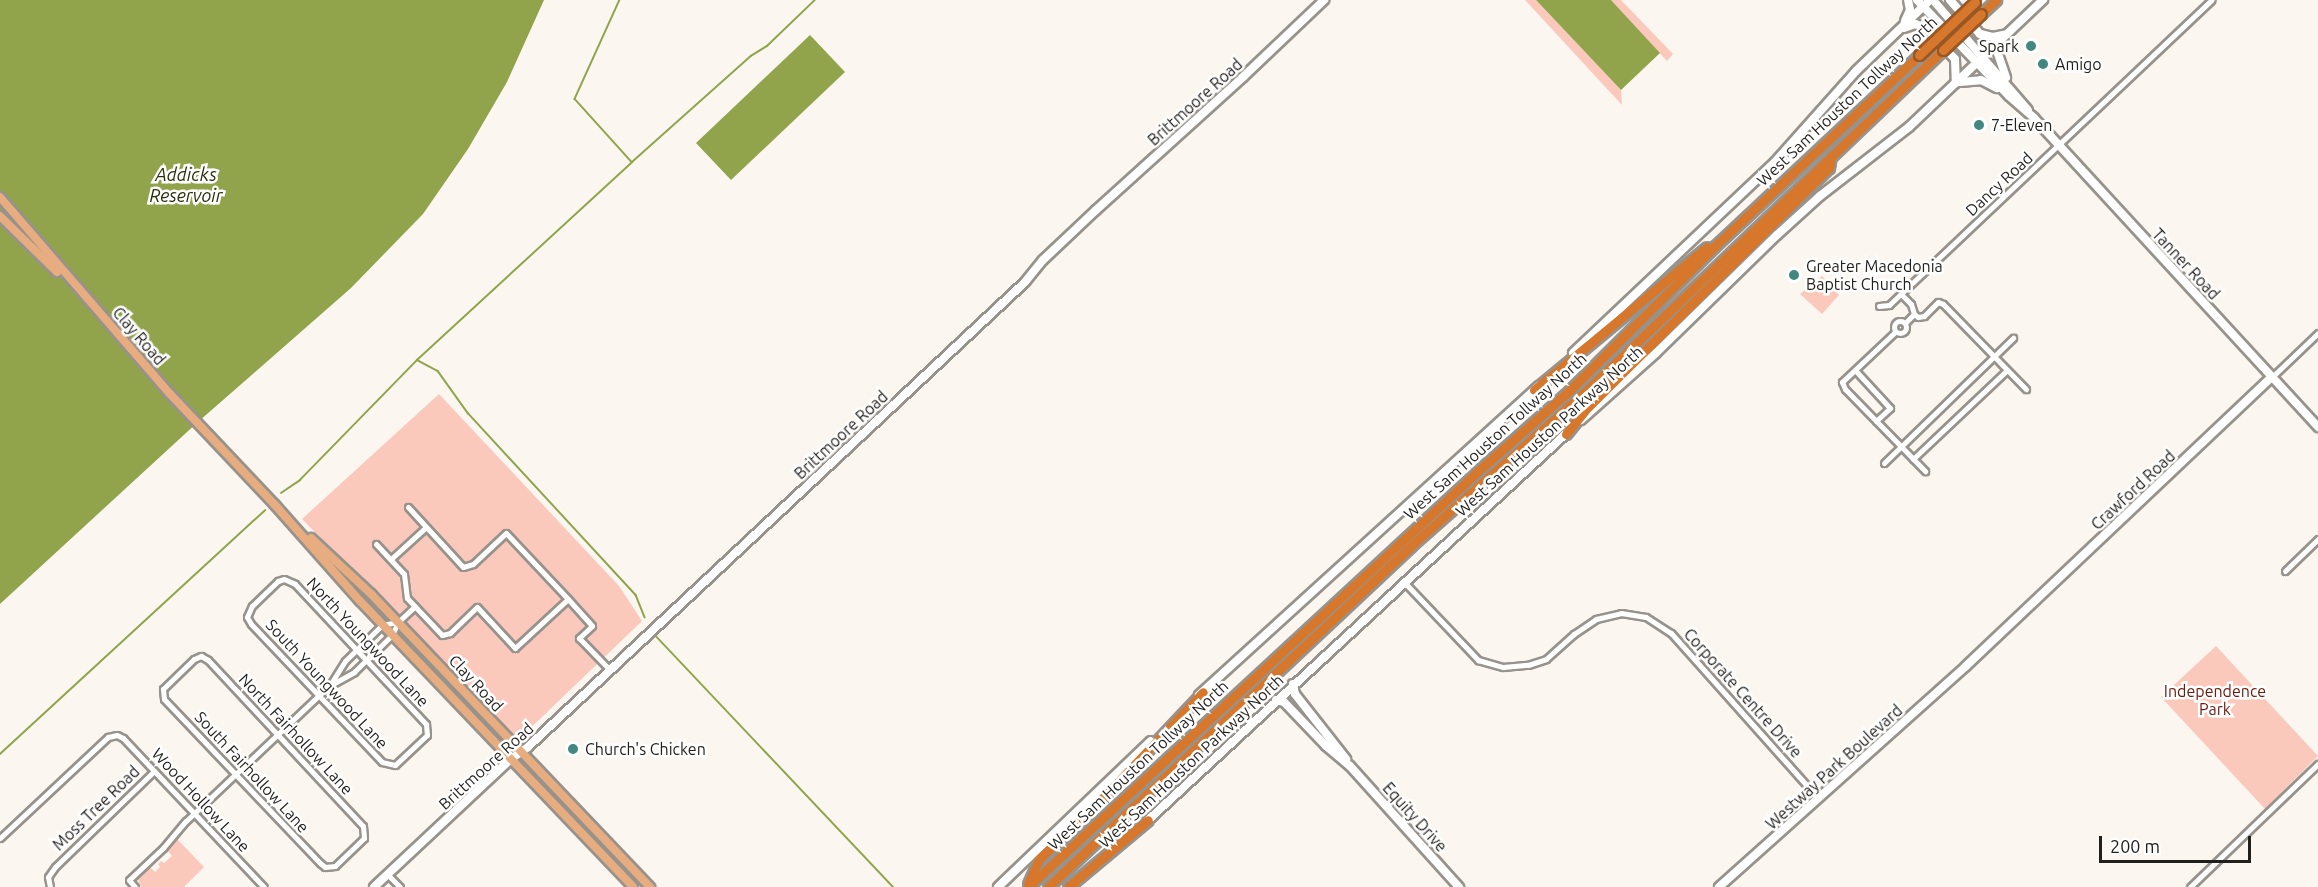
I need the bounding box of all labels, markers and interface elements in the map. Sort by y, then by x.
street label: West Sam Houston Tollway North [1753,12,1941,190]
place label: Spark [1979,36,2019,56]
marker: Spark [2024,39,2038,53]
place label: Amigo [2055,54,2102,74]
street label: Brittmoore Road [1144,55,1246,149]
marker: Amigo [2036,57,2050,71]
place label: 7-Eleven [1991,115,2052,135]
marker: 7-Eleven [1972,118,1986,132]
street label: Dancy Road [1962,148,2036,220]
water label: Addicks Reservoir [149,164,223,207]
street label: Tanner Road [2148,224,2224,304]
place label: Greater Macedonia Baptist Church [1806,256,1943,294]
marker: Greater Macedonia Baptist Church [1787,268,1801,282]
street label: Clay Road [109,303,169,369]
street label: West Sam Houston Parkway North [1451,342,1647,520]
street label: West Sam Houston Tollway North [1400,349,1590,523]
street label: Brittmoore Road [790,387,892,483]
street label: Crawford Road [2087,446,2179,534]
street label: North Youngwood Lane [303,573,433,711]
street label: South Youngwood Lane [262,615,392,753]
street label: Corporate Centre Drive [1680,624,1806,762]
street label: Clay Road [445,651,507,715]
street label: North Fairhollow Lane [235,669,357,799]
street label: West Sam Houston Parkway North [1095,670,1287,852]
street label: West Sam Houston Tollway North [1044,676,1232,854]
park label: Independence Park [2164,681,2266,719]
street label: Westway Park Boulevard [1762,701,1906,833]
street label: South Fairhollow Lane [191,707,313,837]
street label: Brittmoore Road [435,719,537,813]
place label: Church's Chicken [585,739,706,759]
marker: Church's Chicken [566,742,580,756]
street label: Wood Hollow Lane [148,744,254,856]
street label: Moss Tree Road [49,762,143,854]
street label: Equity Drive [1379,778,1451,856]
scale bar [2102,824,2254,862]
text: 200 m [2110,836,2160,856]

